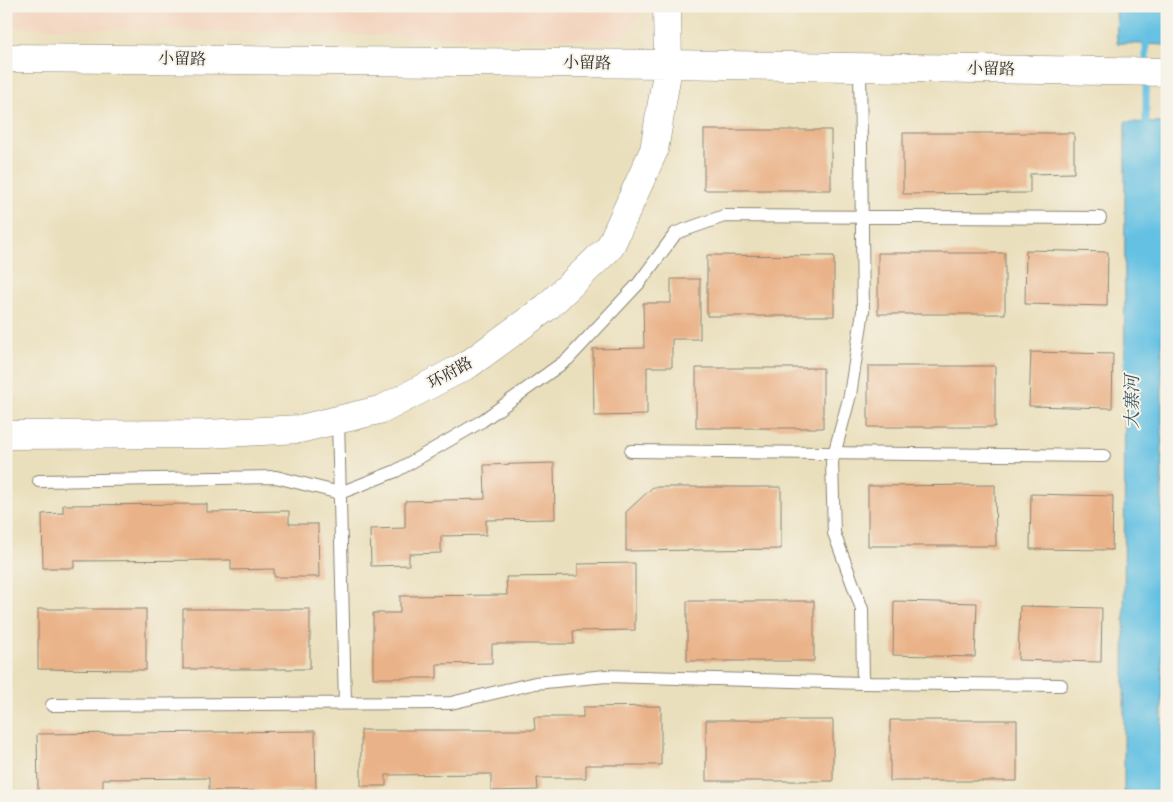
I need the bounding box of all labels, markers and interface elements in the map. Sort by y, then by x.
street label: 小留路 [158,49,206,69]
street label: 小留路 [563,53,611,73]
street label: 小留路 [967,59,1015,79]
street label: 环府路 [424,353,476,393]
water label: 大寨河 [1121,372,1144,429]

